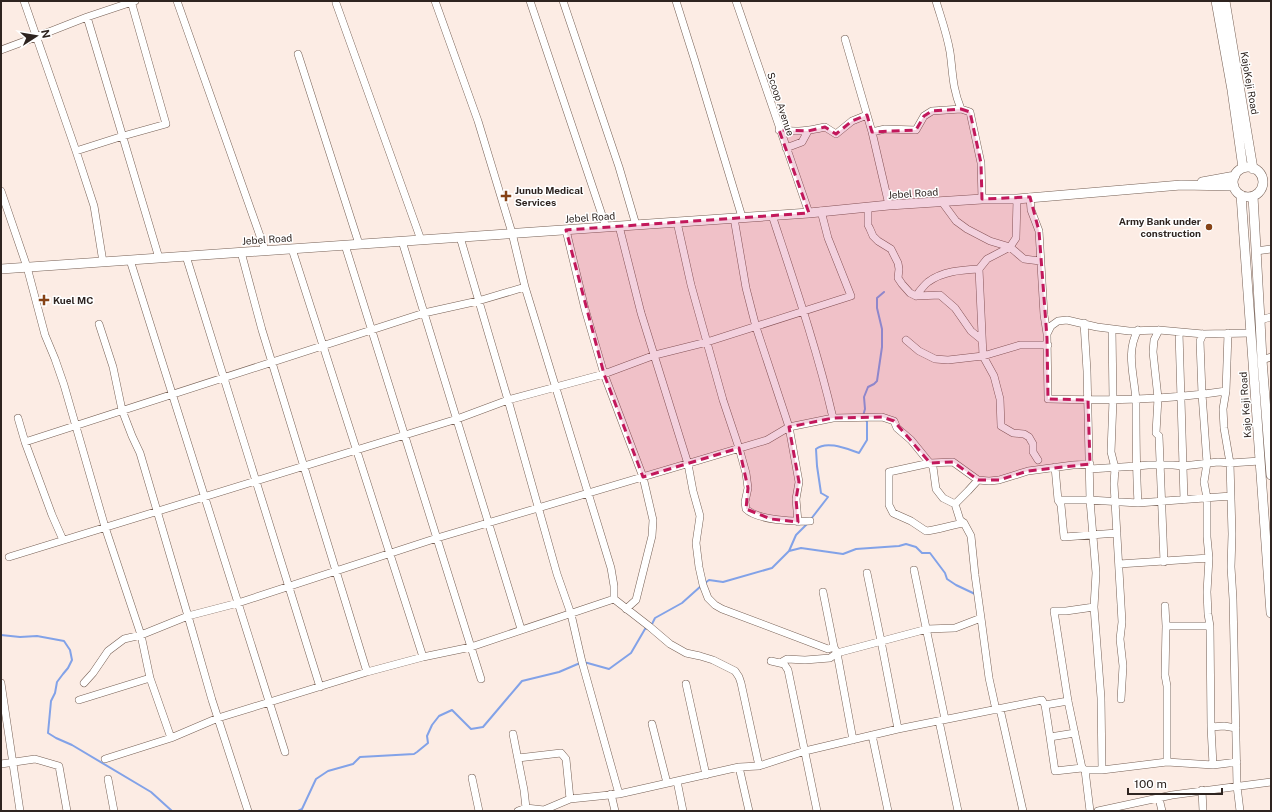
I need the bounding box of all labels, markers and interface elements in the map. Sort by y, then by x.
north arrow [16,16,56,56]
text: N [39,28,53,39]
street label: KajoKeji Road [1239,50,1261,116]
street label: Scoop Avenue [765,71,797,138]
place label: Junub Medical Services [515,184,583,208]
street label: Jebel Road [887,185,939,201]
marker: Junub Medical Services [500,190,512,202]
street label: Jebel Road [564,209,616,225]
place label: Army Bank under construction [1119,215,1201,239]
marker: Army Bank under construction [1204,222,1214,232]
street label: Jebel Road [241,231,293,247]
marker: Kuel MC [38,294,50,306]
place label: Kuel MC [53,294,93,306]
street label: Kajo Keji Road [1237,371,1253,439]
scale bar [1128,770,1222,796]
text: 100 m [1134,777,1167,791]

